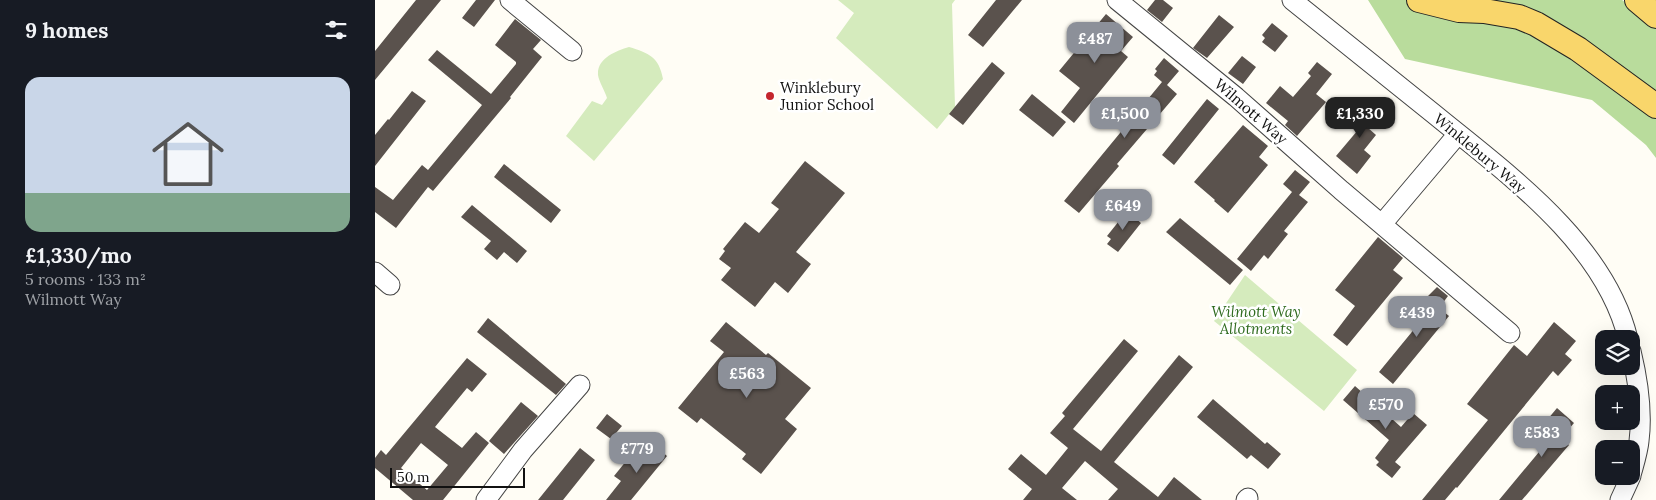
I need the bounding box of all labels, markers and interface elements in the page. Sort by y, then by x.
icon: filters [322,16,350,44]
text: 9 homes [25,17,108,44]
pin: £487 [1065,22,1125,64]
text: £487 [1078,28,1112,48]
street label: Wilmott Way [1211,74,1292,148]
place label: Winklebury Junior School [779,78,874,114]
marker: Winklebury Junior School [764,90,776,102]
pin: £1,500 [1084,96,1166,139]
pin: £1,330 [1319,96,1401,139]
text: £1,500 [1101,103,1149,123]
text: £1,330 [1336,103,1384,123]
icon: home [143,109,233,199]
street label: Winklebury Way [1430,109,1530,197]
pin: £649 [1093,188,1153,231]
text: £649 [1105,195,1141,215]
text: £1,330/mo [25,242,132,269]
text: 5 rooms · 133 m² [25,269,146,289]
text: Wilmott Way [25,289,122,309]
pin: £439 [1387,296,1447,338]
park label: Wilmott Way Allotments [1211,302,1301,338]
text: £439 [1399,302,1435,322]
map controls [1595,330,1640,485]
button: layers [1595,330,1640,375]
pin: £563 [717,356,777,399]
text: £563 [729,363,765,383]
button: + [1595,385,1640,430]
pin: £570 [1356,388,1416,430]
text: £570 [1368,394,1404,414]
pin: £583 [1512,416,1572,458]
text: £583 [1524,422,1560,442]
pin: £779 [607,432,667,474]
text: £779 [620,438,654,458]
button: − [1595,440,1640,485]
scale bar [390,465,525,488]
text: 50 m [397,468,430,486]

